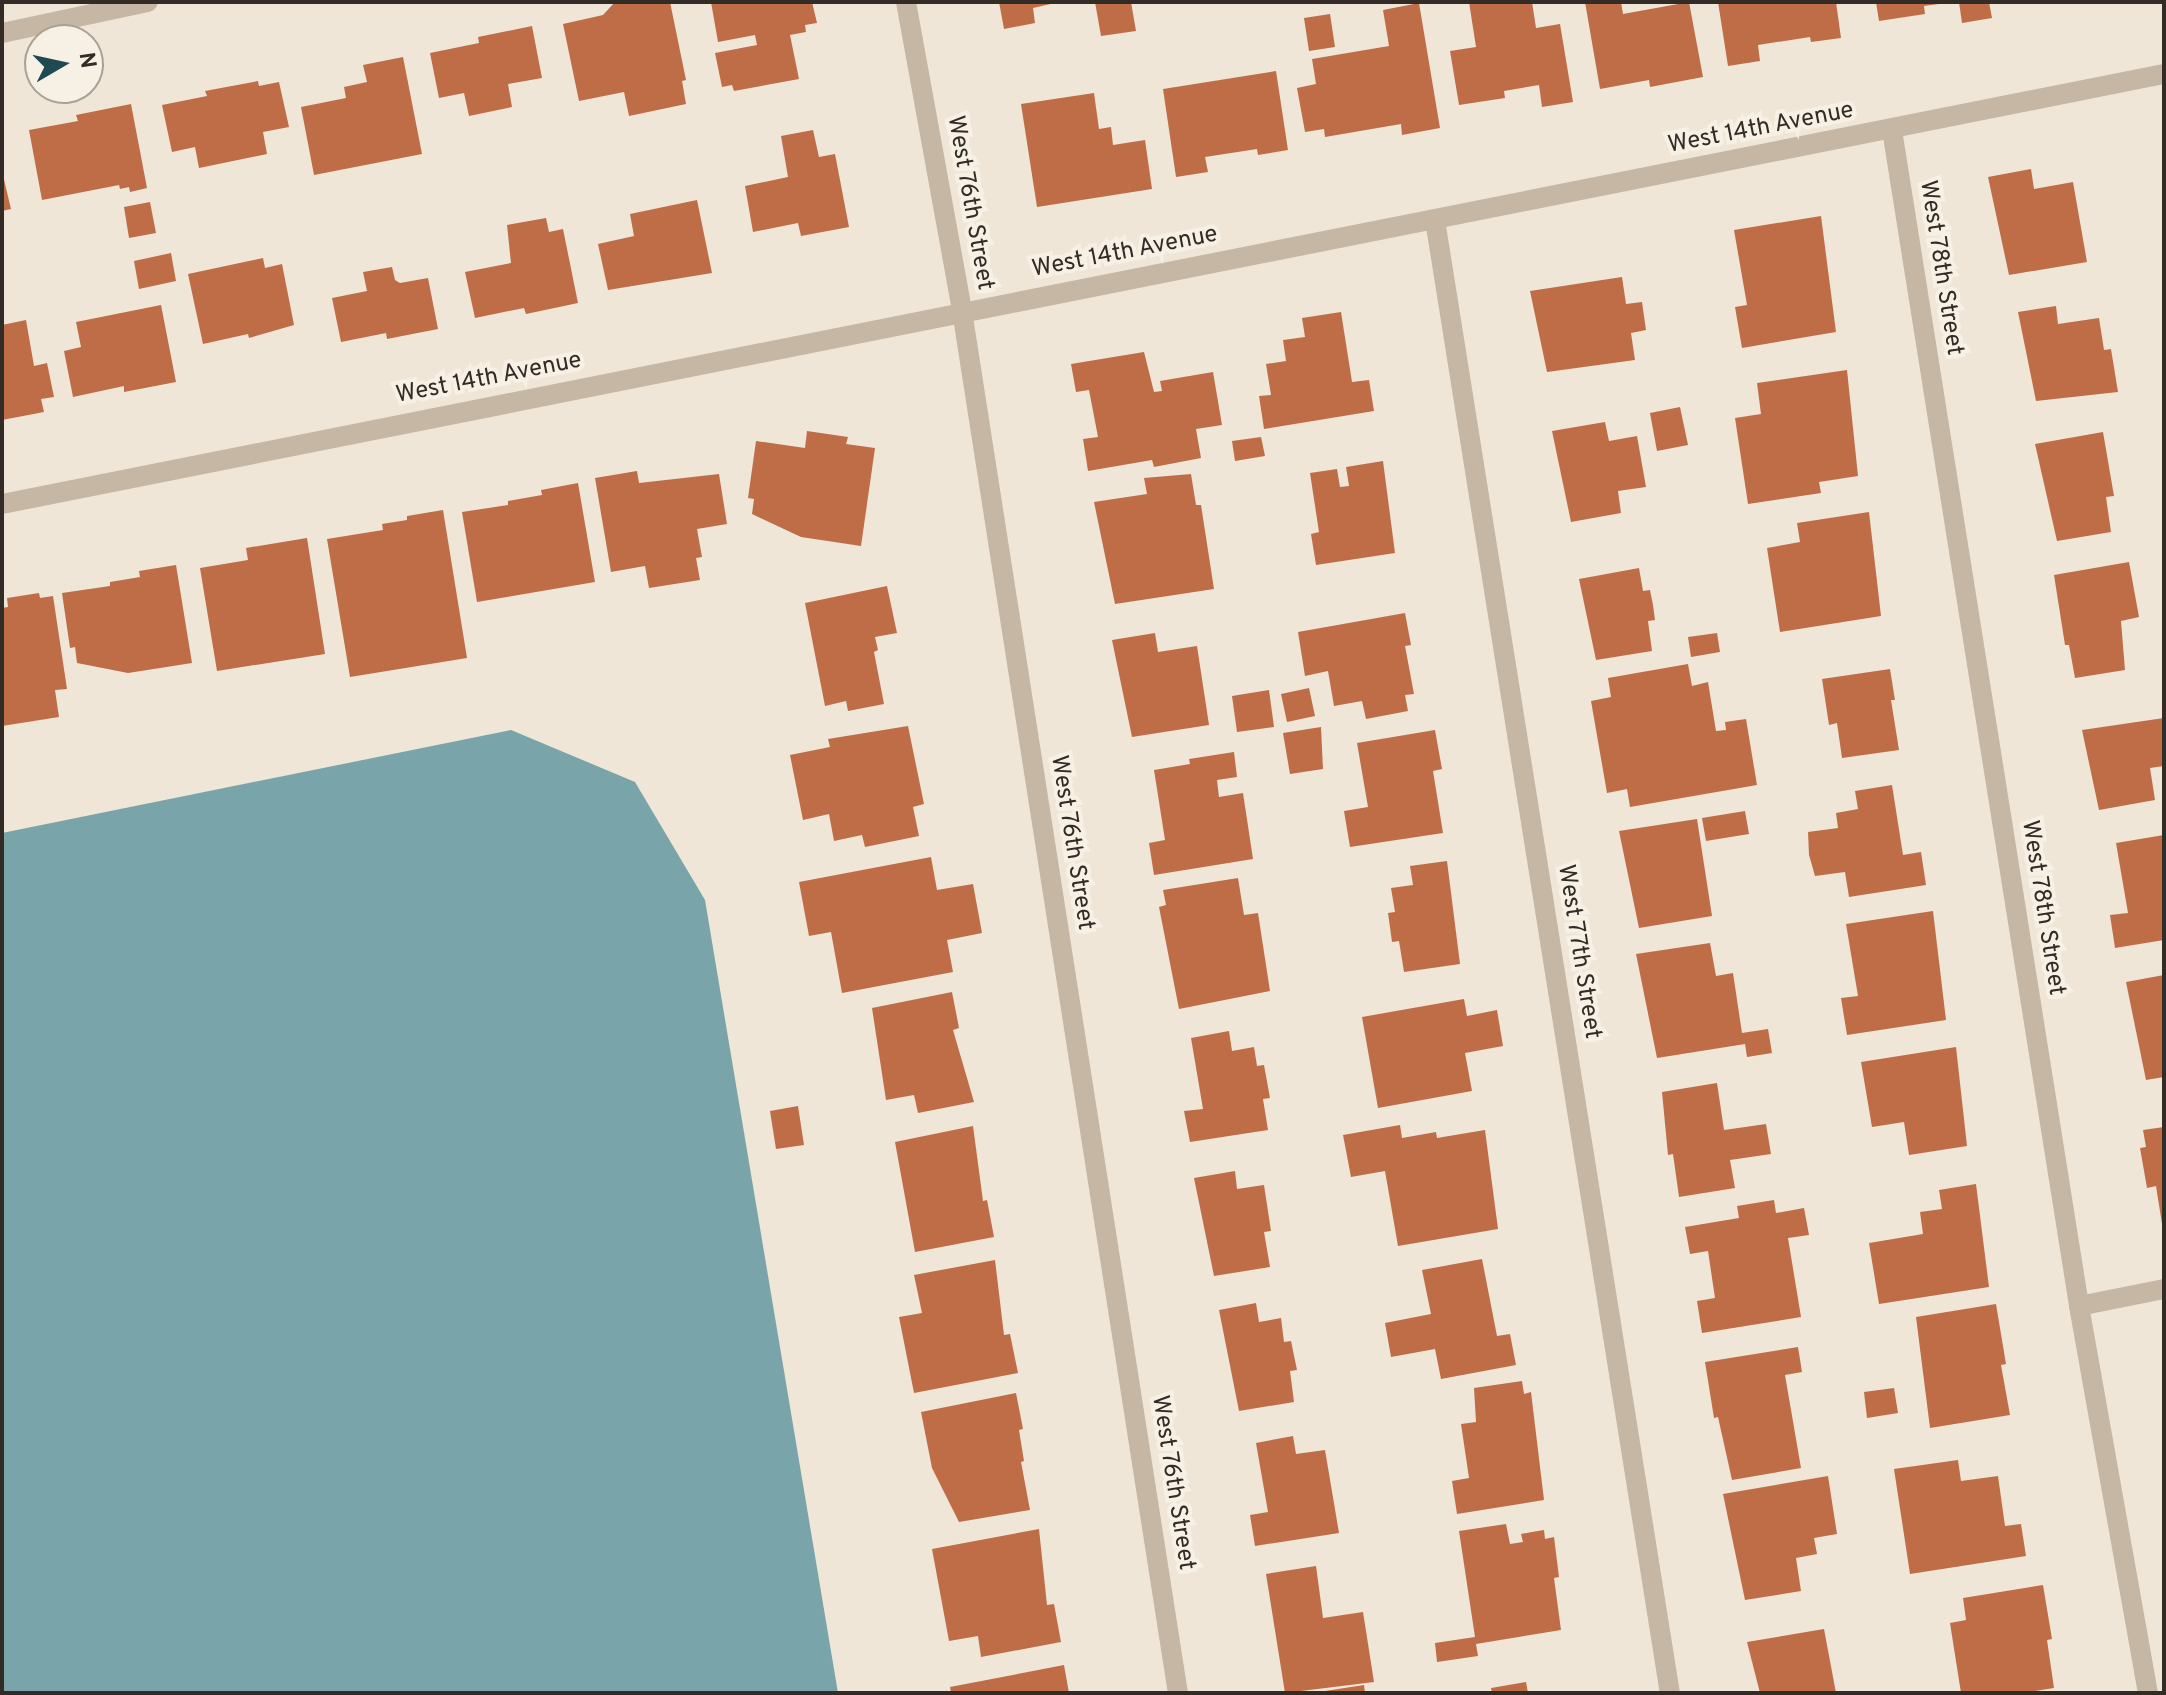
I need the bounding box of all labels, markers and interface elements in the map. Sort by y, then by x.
north arrow [24,24,104,104]
text: N [72,51,101,70]
street label: West 14th Avenue [1665,97,1857,161]
street label: West 76th Street [939,113,999,293]
street label: West 78th Street [1912,178,1968,358]
street label: West 14th Avenue [1029,221,1221,285]
street label: West 14th Avenue [393,347,585,411]
street label: West 76th Street [1043,753,1099,933]
street label: West 78th Street [2014,818,2070,998]
street label: West 77th Street [1550,862,1606,1042]
street label: West 76th Street [1144,1393,1200,1573]

